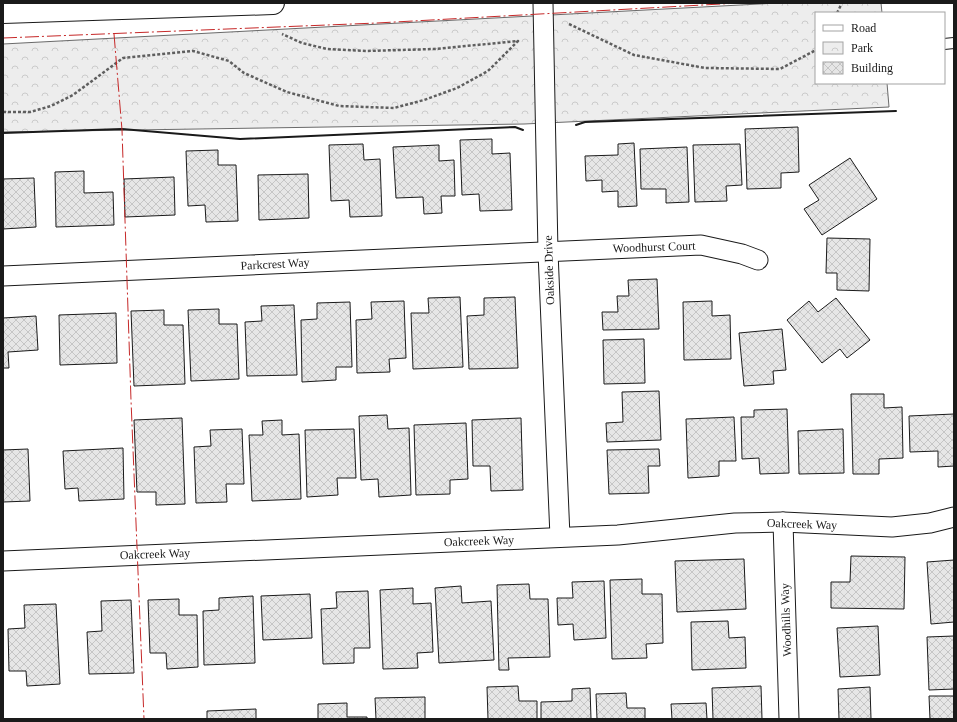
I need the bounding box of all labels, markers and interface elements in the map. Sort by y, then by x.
legend [815,12,945,84]
text: Road [851,21,876,35]
text: Park [851,41,873,55]
text: Building [851,61,893,75]
street label: Oakside Drive [541,235,557,305]
street label: Woodhurst Court [612,239,696,255]
street label: Parkcrest Way [240,255,310,273]
street label: Oakcreek Way [767,516,837,532]
street label: Oakcreek Way [444,533,514,549]
street label: Oakcreek Way [120,546,190,562]
street label: Woodhills Way [778,583,794,657]

